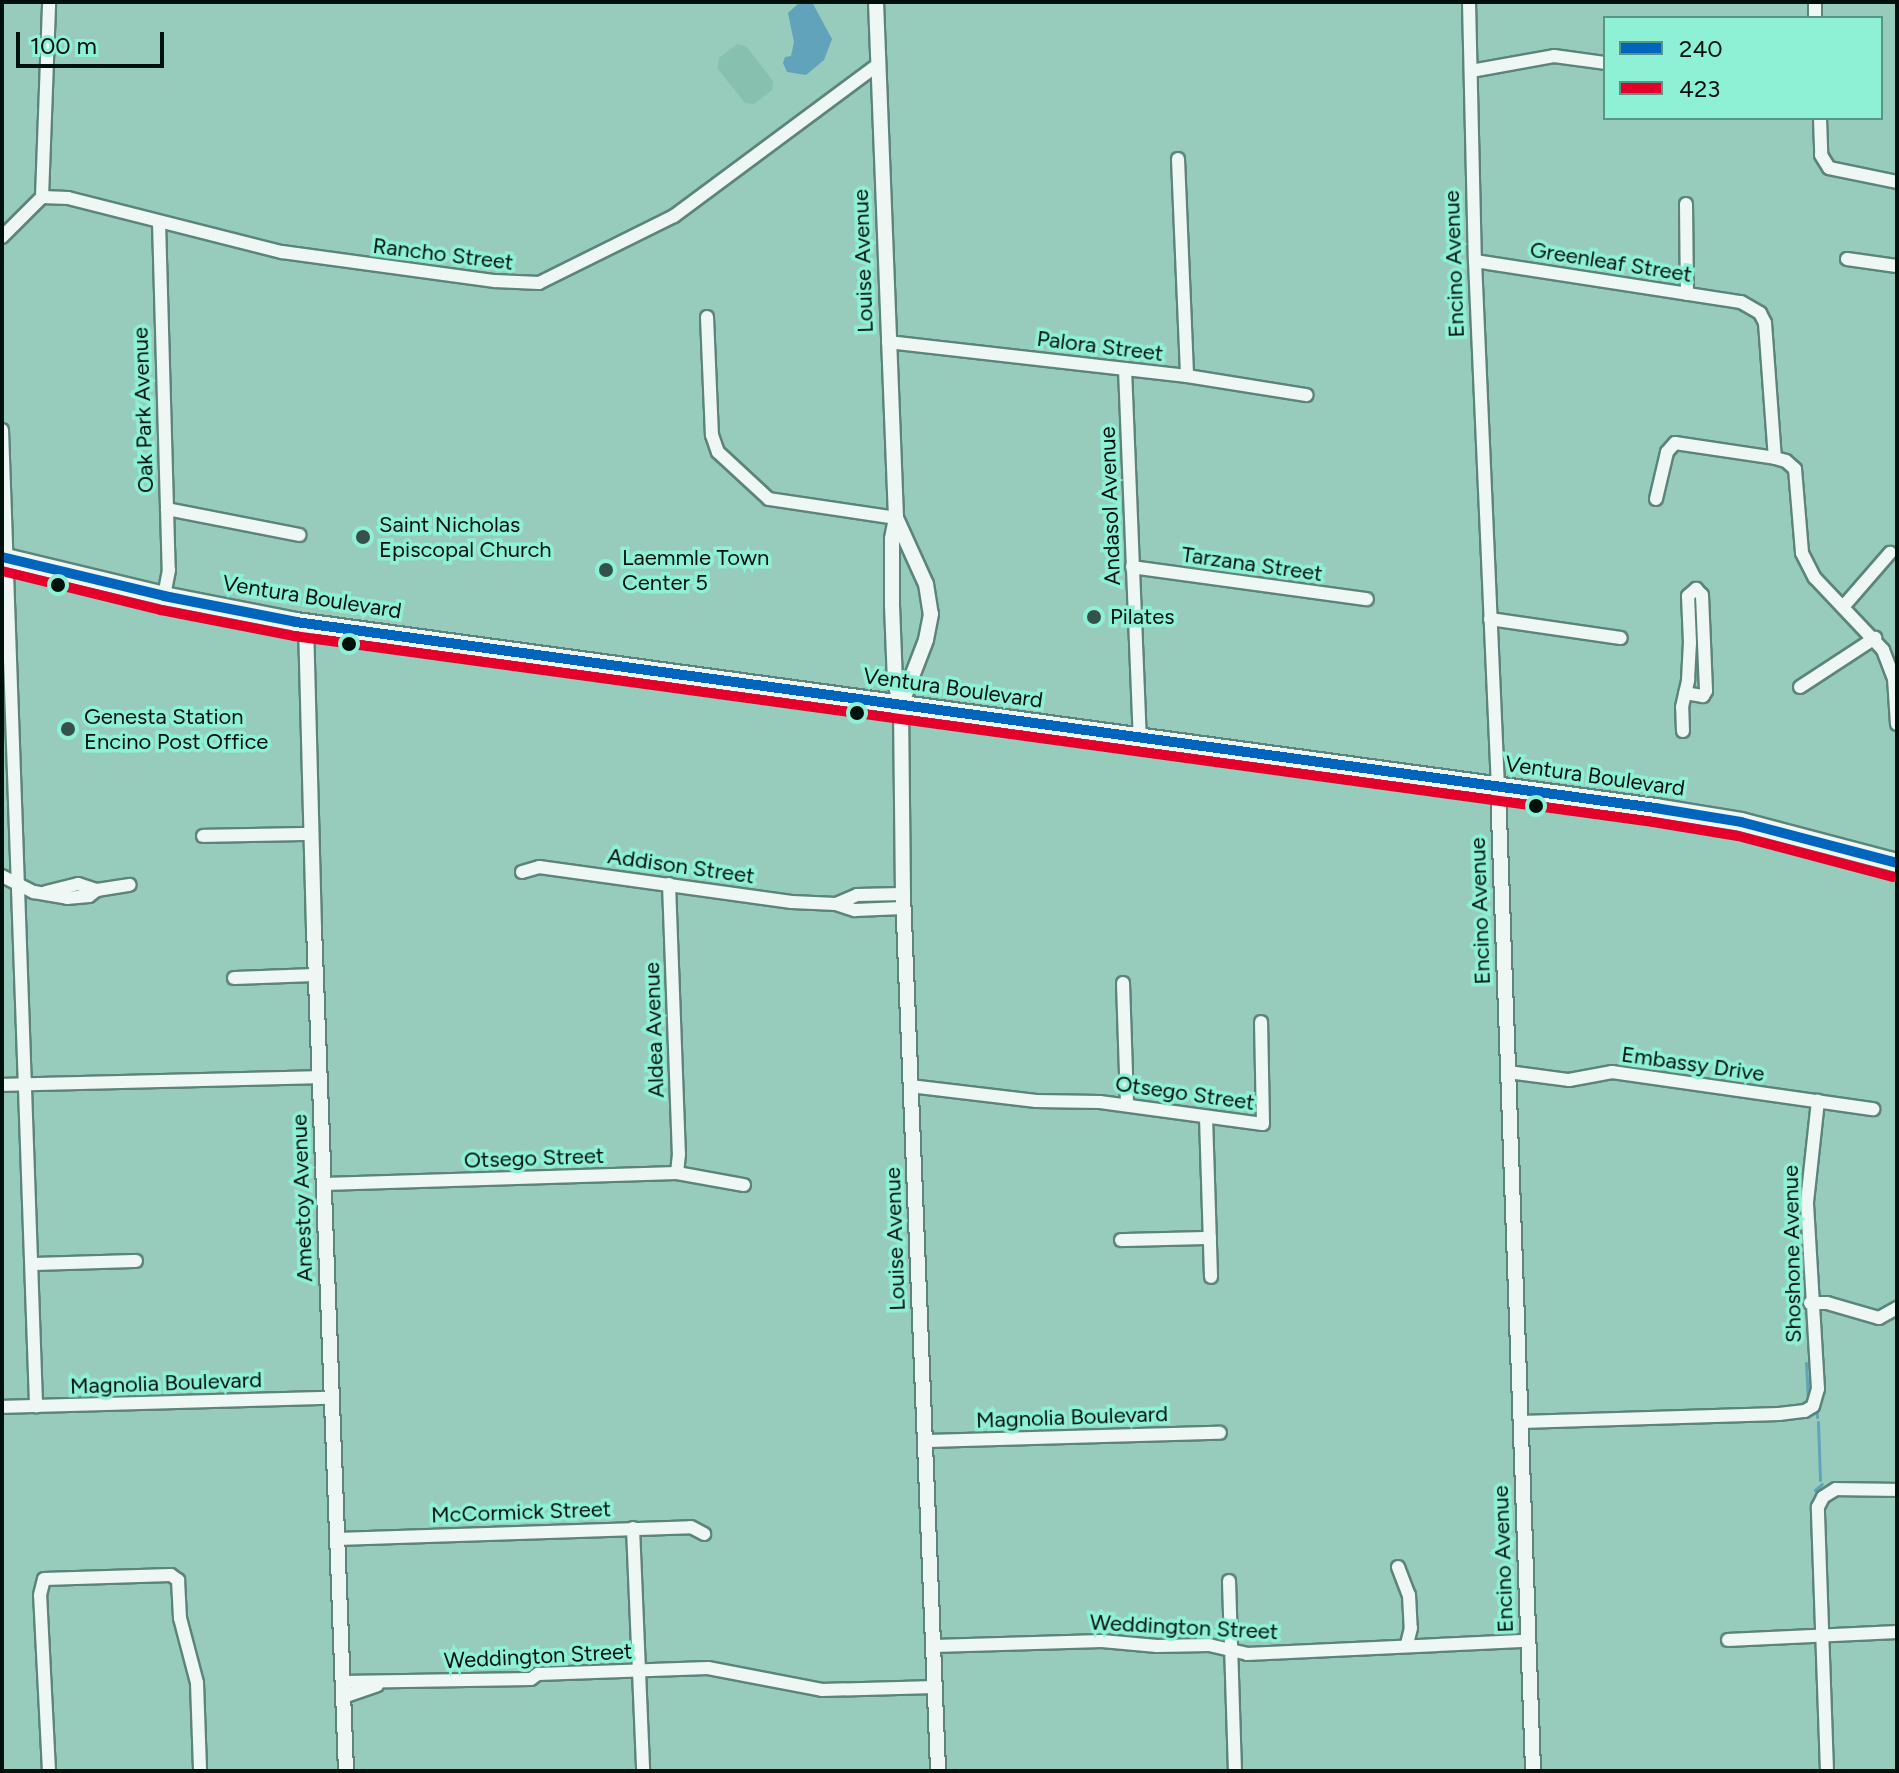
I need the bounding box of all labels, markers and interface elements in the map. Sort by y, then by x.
scale bar [20,16,168,66]
legend [1603,16,1883,120]
text: 100 m [30,31,97,60]
text: 240 [1679,34,1723,63]
text: 423 [1679,74,1720,103]
street label: Louise Avenue [847,189,879,333]
street label: Encino Avenue [1438,190,1470,338]
street label: Rancho Street [371,232,515,276]
street label: Greenleaf Street [1528,236,1694,288]
street label: Palora Street [1035,325,1165,367]
street label: Oak Park Avenue [127,327,159,493]
street label: Andasol Avenue [1094,426,1126,586]
place label: Saint Nicholas Episcopal Church [379,511,552,562]
marker: Saint Nicholas Episcopal Church [354,528,372,546]
street label: Tarzana Street [1180,541,1324,587]
place label: Laemmle Town Center 5 [622,544,769,596]
marker: Laemmle Town Center 5 [597,561,615,579]
street label: Ventura Boulevard [220,570,404,624]
unlabelled marker [50,577,66,593]
place label: Pilates [1110,604,1174,630]
marker: Pilates [1085,608,1103,626]
unlabelled marker [341,636,357,652]
street label: Ventura Boulevard [861,662,1045,714]
place label: Genesta Station Encino Post Office [84,703,268,754]
unlabelled marker [849,705,865,721]
marker: Genesta Station Encino Post Office [59,720,77,738]
street label: Ventura Boulevard [1503,750,1687,802]
unlabelled marker [1528,798,1544,814]
street label: Encino Avenue [1464,837,1496,985]
street label: Addison Street [606,843,756,889]
street label: Aldea Avenue [638,962,670,1098]
street label: Embassy Drive [1620,1041,1766,1087]
street label: Otsego Street [1114,1070,1256,1116]
street label: Amestoy Avenue [286,1114,318,1282]
street label: Otsego Street [463,1142,605,1174]
street label: Shoshone Avenue [1777,1165,1807,1343]
street label: Louise Avenue [879,1167,911,1311]
street label: Magnolia Boulevard [70,1366,262,1400]
street label: Magnolia Boulevard [976,1400,1168,1434]
street label: Encino Avenue [1487,1485,1519,1633]
street label: McCormick Street [431,1496,611,1528]
street label: Weddington Street [1089,1609,1279,1645]
street label: Weddington Street [443,1638,633,1674]

